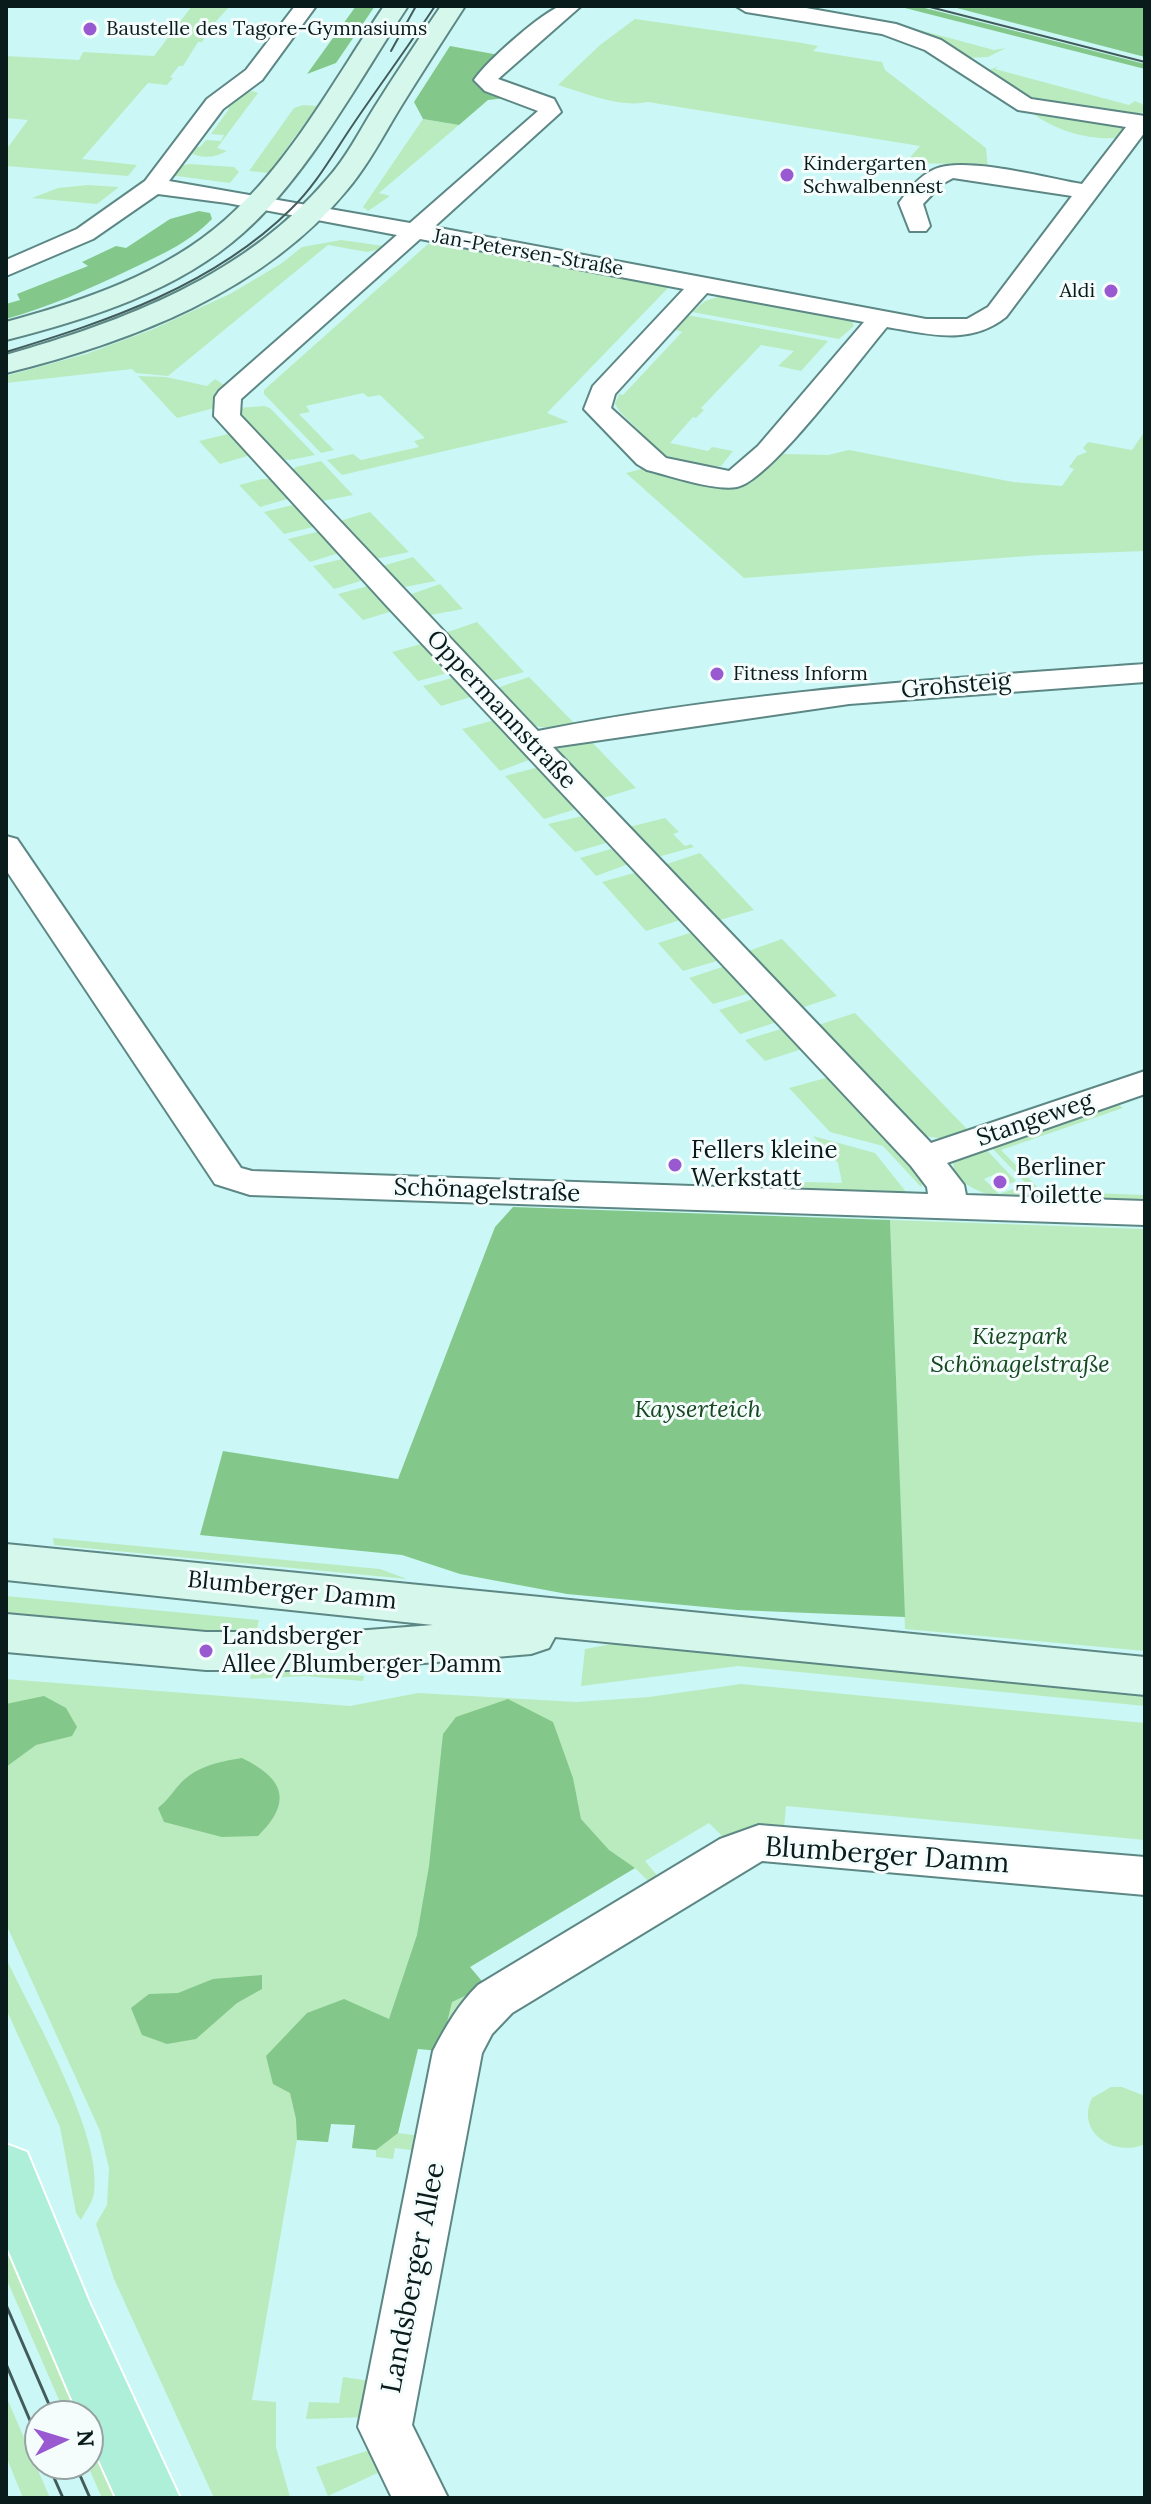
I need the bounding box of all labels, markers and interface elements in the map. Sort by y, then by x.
place label: Baustelle des Tagore-Gymnasiums [106,17,427,41]
marker: Baustelle des Tagore-Gymnasiums [81,20,99,38]
place label: Kindergarten Schwalbennest [803,152,943,199]
marker: Kindergarten Schwalbennest [778,166,796,184]
street label: Jan-Petersen-Straße [431,224,625,282]
place label: Aldi [1059,279,1095,303]
marker: Aldi [1102,282,1120,300]
street label: Oppermannstraße [420,625,582,795]
place label: Fitness Inform [733,662,868,686]
marker: Fitness Inform [708,665,726,683]
street label: Grohsteig [900,667,1012,705]
street label: Stangeweg [973,1087,1097,1153]
place label: Fellers kleine Werkstatt [691,1137,837,1193]
place label: Berliner Toilette [1016,1154,1105,1210]
marker: Fellers kleine Werkstatt [666,1156,684,1174]
street label: Schönagelstraße [393,1173,581,1209]
marker: Berliner Toilette [991,1173,1009,1191]
park label: Kiezpark Schönagelstraße [930,1323,1110,1379]
park label: Kayserteich [635,1396,761,1424]
street label: Blumberger Damm [186,1566,398,1616]
place label: Landsberger Allee/Blumberger Damm [222,1623,502,1679]
marker: Landsberger Allee/Blumberger Damm [197,1642,215,1660]
street label: Blumberger Damm [764,1831,1010,1881]
street label: Landsberger Allee [375,2160,453,2396]
north arrow [24,2400,104,2480]
text: N [71,2429,101,2448]

